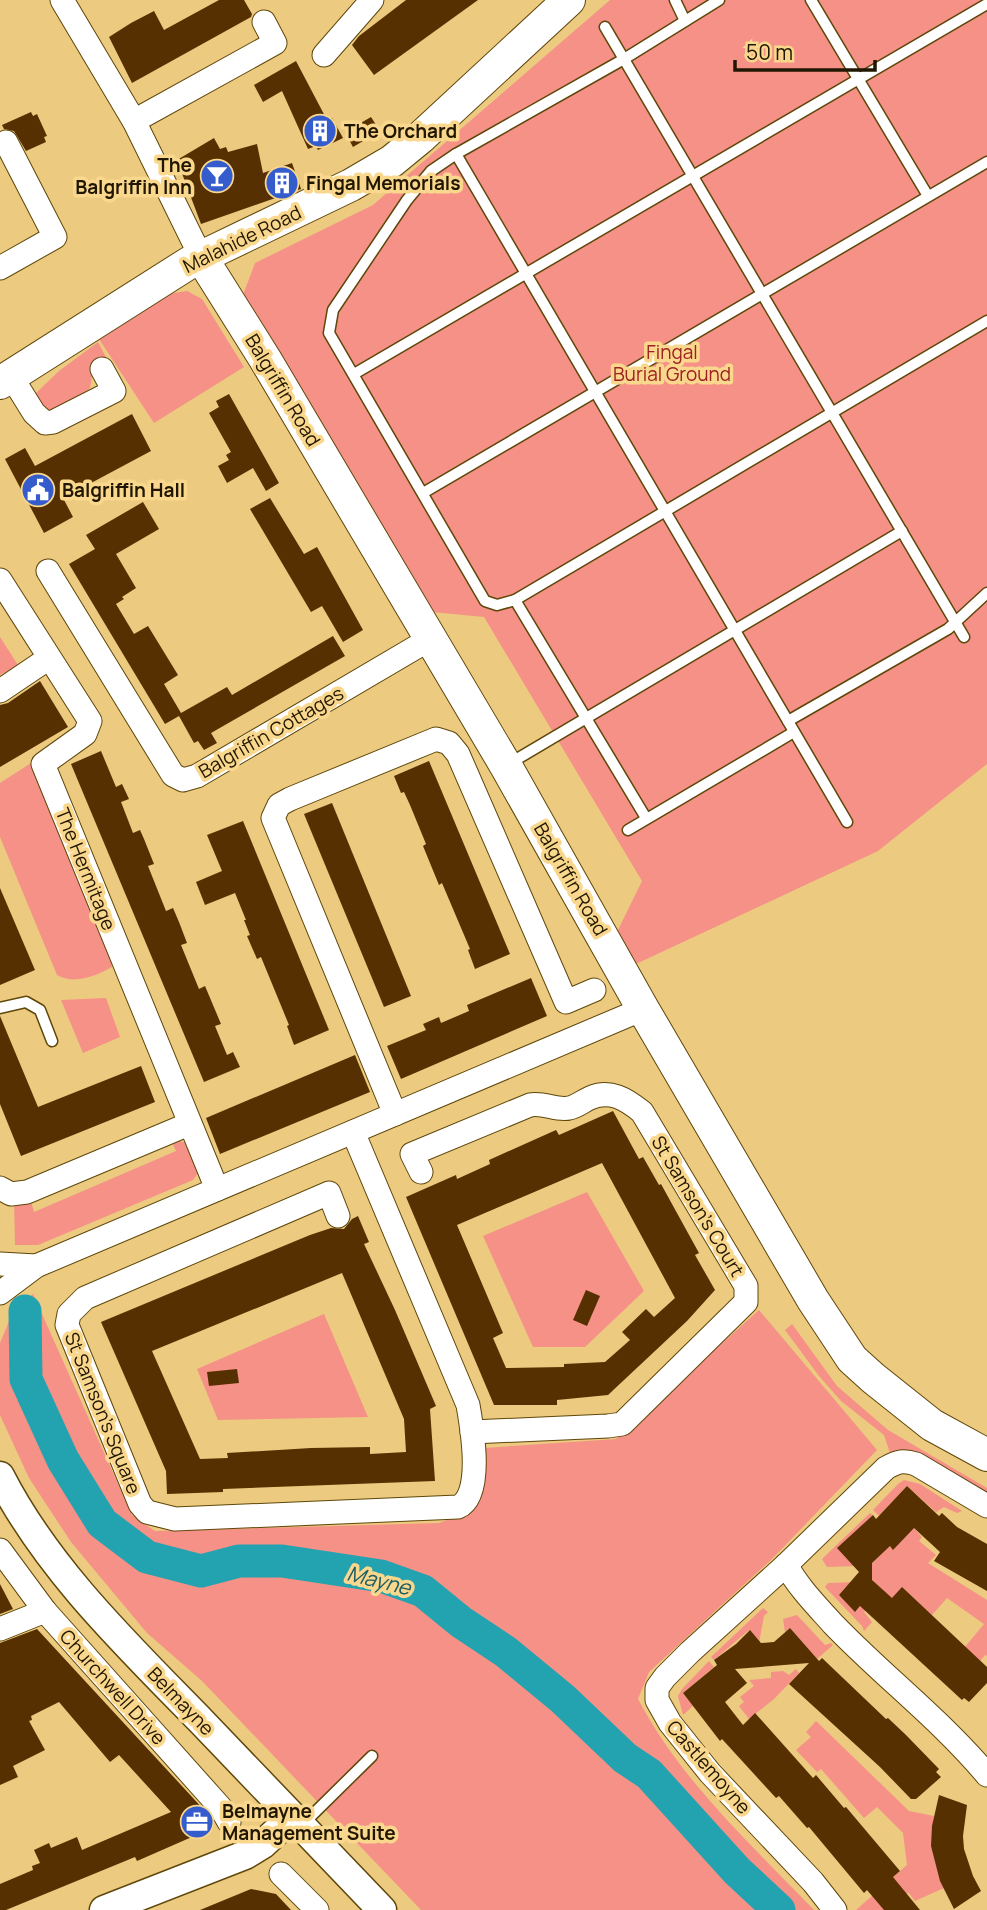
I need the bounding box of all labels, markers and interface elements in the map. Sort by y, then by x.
scale bar [735,28,875,72]
text: 50 m [746,38,793,66]
building icon: The Orchard [301,112,339,150]
place label: The Orchard [344,118,457,144]
place label: The Balgriffin Inn [75,152,192,200]
bar icon: The Balgriffin Inn [198,157,236,195]
building icon: Fingal Memorials [263,164,301,202]
place label: Fingal Memorials [306,170,460,196]
street label: Malahide Road [179,199,305,279]
street label: Balgriffin Road [239,329,327,451]
park label: Fingal Burial Ground [613,339,731,387]
public building icon: Balgriffin Hall [19,471,57,509]
place label: Balgriffin Hall [62,477,185,503]
street label: Balgriffin Cottages [194,680,348,784]
street label: The Hermitage [50,804,122,934]
street label: Balgriffin Road [528,818,614,940]
street label: St Samson's Court [646,1131,750,1281]
street label: St Samson's Square [59,1328,147,1498]
water label: Mayne [344,1559,415,1602]
street label: Churchwell Drive [54,1624,172,1750]
street label: Belmayne [142,1661,220,1741]
street label: Castlemoyne [661,1715,757,1819]
place label: Belmayne Management Suite [222,1798,396,1846]
office icon: Belmayne Management Suite [178,1803,216,1841]

